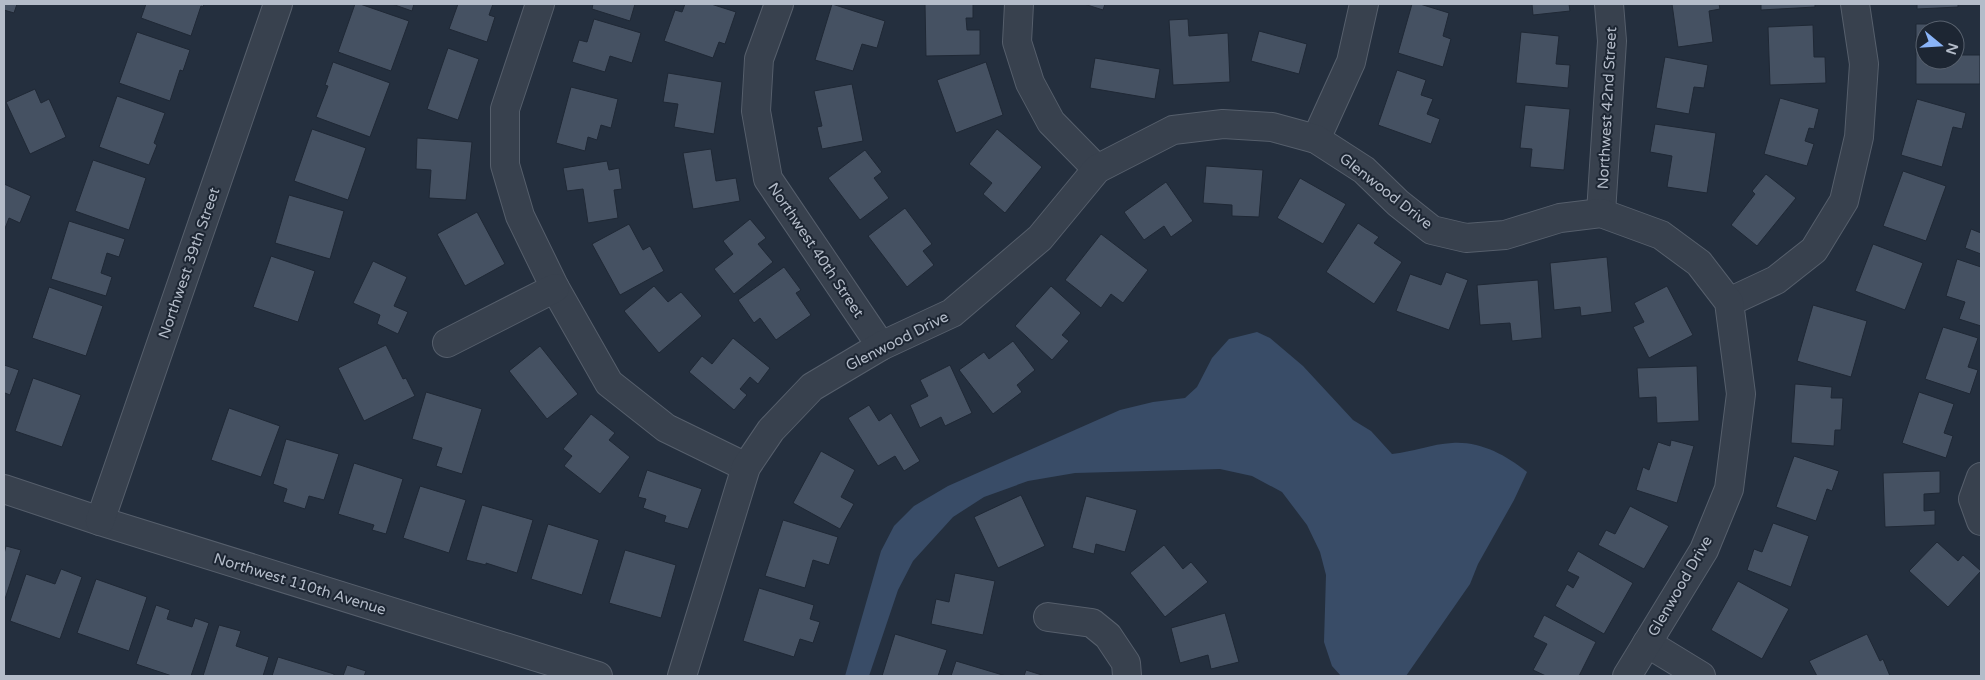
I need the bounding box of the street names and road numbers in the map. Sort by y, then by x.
street label: Northwest 42nd Street [1594,26,1620,190]
street label: Glenwood Drive [1336,149,1436,233]
street label: Northwest 40th Street [764,179,868,321]
street label: Northwest 39th Street [155,185,223,341]
street label: Glenwood Drive [843,307,951,375]
street label: Glenwood Drive [1644,533,1716,639]
street label: Northwest 110th Avenue [212,549,388,619]

